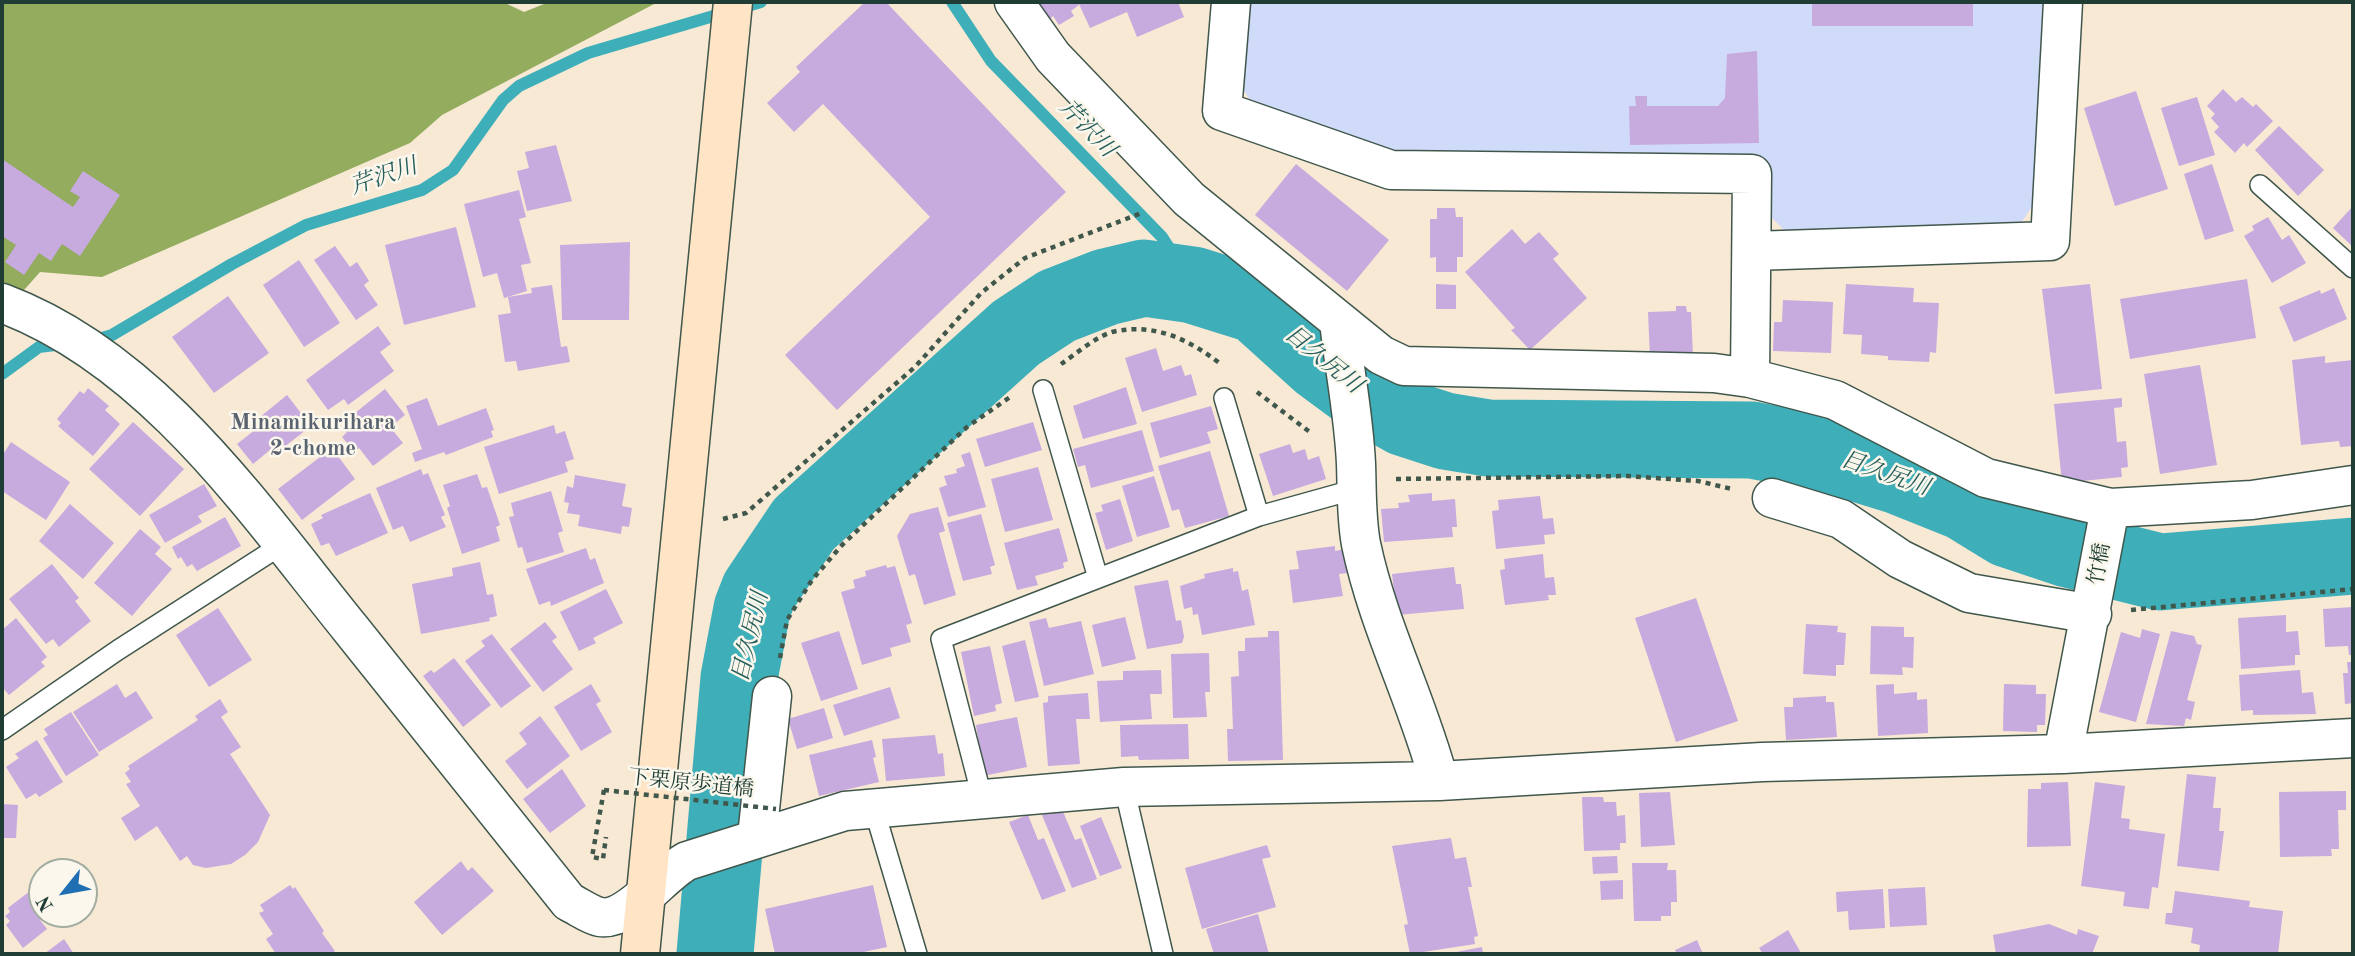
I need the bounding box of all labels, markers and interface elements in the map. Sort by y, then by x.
water label: 芹沢川 [1053,95,1121,163]
water label: 芹沢川 [347,153,421,201]
water label: 目久尻川 [1279,320,1367,400]
district label: Minamikurihara 2-chome [230,409,396,463]
water label: 目久尻川 [1837,446,1933,502]
street label: 竹橋 [2084,541,2116,587]
water label: 目久尻川 [727,589,775,685]
street label: 下栗原歩道橋 [627,765,755,803]
north arrow [28,858,98,928]
text: N [34,892,58,914]

